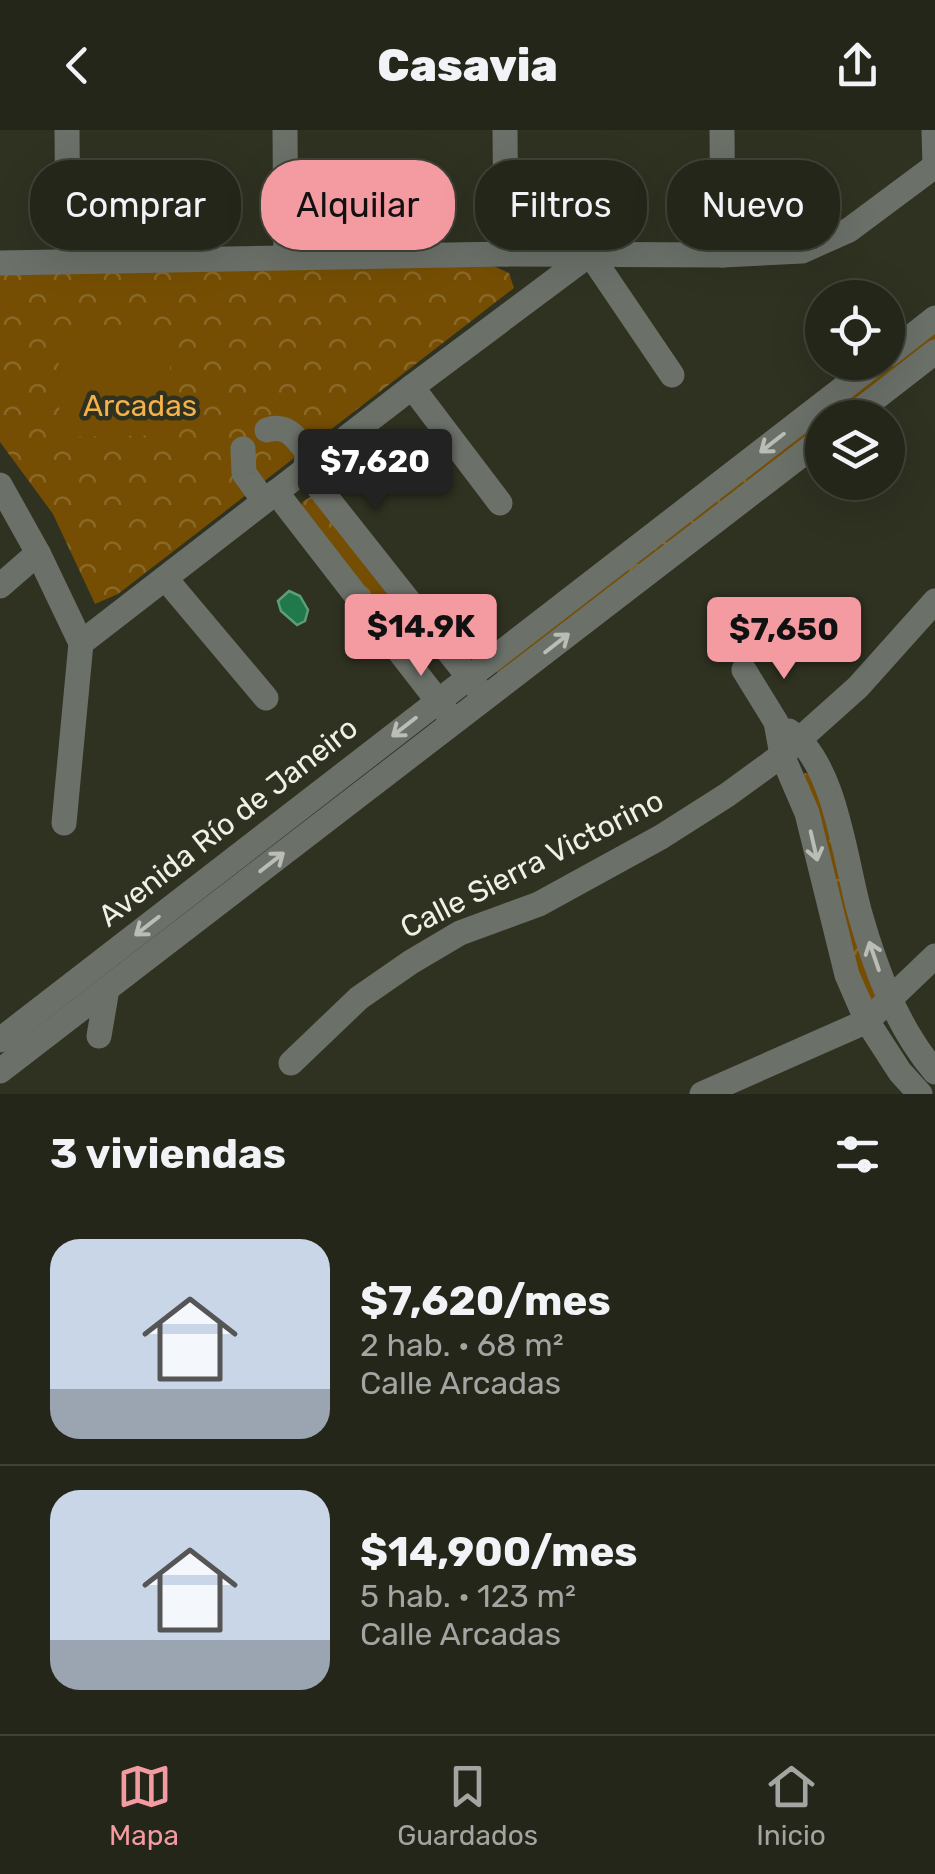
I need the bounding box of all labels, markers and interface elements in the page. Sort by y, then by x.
icon: back [50,38,105,93]
icon: share [830,38,885,93]
text: Casavia [377,39,558,92]
chip: Comprar [30,160,241,250]
chip: Alquilar [261,160,455,250]
chip: Filtros [475,160,647,250]
chip: Nuevo [667,160,840,250]
map controls [805,280,905,500]
button: locate [805,280,905,380]
park label: Arcadas [83,388,197,424]
button: layers [805,400,905,500]
pin: $7,620 [294,429,456,514]
one-way arrow [759,433,786,454]
text: $7,620 [320,442,430,480]
pin: $14.9K [340,594,502,679]
pin: $7,650 [703,597,865,682]
text: $14.9K [367,607,475,645]
text: $7,650 [729,610,839,648]
one-way arrow [543,632,570,653]
street label: Avenida Río de Janeiro [91,710,365,934]
one-way arrow [391,716,418,737]
street label: Calle Sierra Victorino [395,782,669,946]
one-way arrow [806,829,824,861]
one-way arrow [258,852,284,874]
one-way arrow [134,915,161,936]
one-way arrow [863,941,881,973]
icon: filters [830,1127,885,1182]
text: 3 viviendas [50,1129,286,1179]
text: $7,620/mes [360,1276,611,1326]
icon: home [130,1279,250,1399]
text: 2 hab. · 68 m² [360,1326,564,1364]
text: Calle Arcadas [360,1364,561,1402]
text: $14,900/mes [360,1527,638,1577]
icon: home [130,1530,250,1650]
text: 5 hab. · 123 m² [360,1577,576,1615]
text: Calle Arcadas [360,1615,561,1653]
tab: Mapa [109,1759,179,1852]
tab: Guardados [397,1759,538,1852]
tab: Inicio [756,1759,826,1852]

